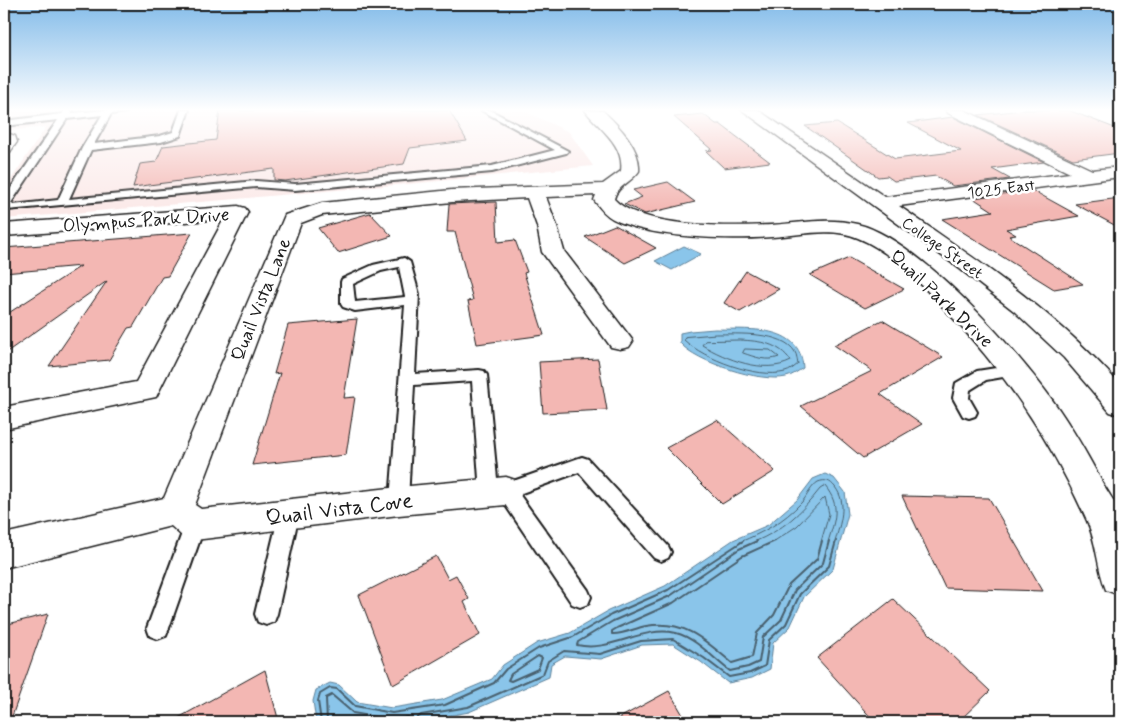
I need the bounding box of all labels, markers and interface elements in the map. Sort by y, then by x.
street label: 1025 East [966,175,1036,204]
street label: Olympus Park Drive [62,202,230,239]
street label: College Street [897,212,987,284]
street label: Quail Vista Lane [225,234,297,365]
street label: Quail Park Drive [884,245,998,354]
street label: Quail Vista Cove [264,487,415,533]

